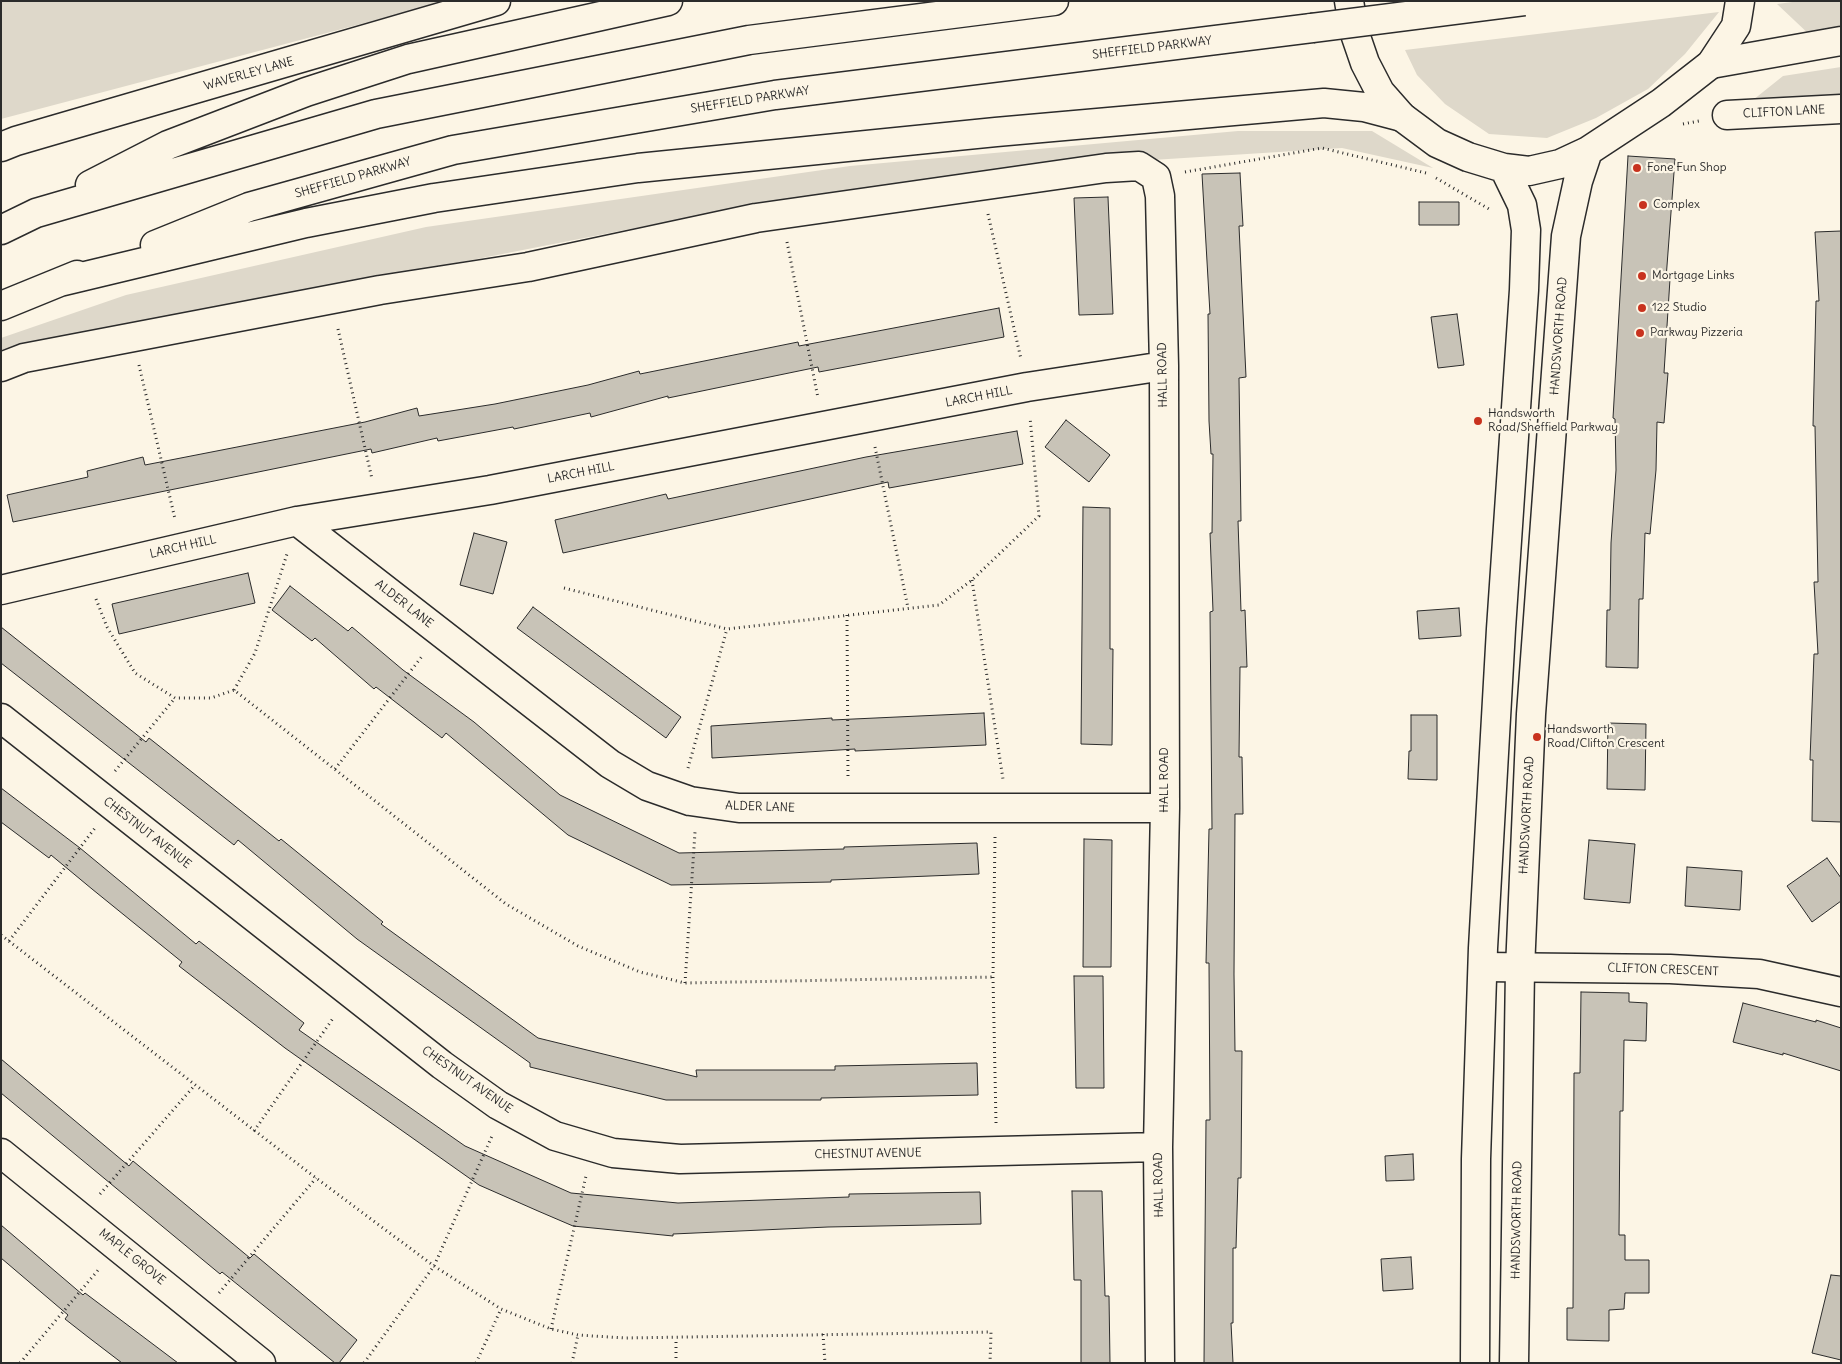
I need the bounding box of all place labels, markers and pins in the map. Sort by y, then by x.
place label: Fone Fun Shop [1647,161,1727,175]
marker: Fone Fun Shop [1631,162,1643,174]
place label: Complex [1653,198,1700,212]
marker: Complex [1637,199,1649,211]
place label: Mortgage Links [1652,269,1735,283]
marker: Mortgage Links [1636,270,1648,282]
place label: 122 Studio [1652,301,1707,315]
marker: 122 Studio [1636,302,1648,314]
place label: Parkway Pizzeria [1650,326,1743,340]
marker: Parkway Pizzeria [1634,327,1646,339]
place label: Handsworth Road/Sheffield Parkway [1488,407,1618,435]
marker: Handsworth Road/Sheffield Parkway [1472,415,1484,427]
place label: Handsworth Road/Clifton Crescent [1547,723,1665,751]
marker: Handsworth Road/Clifton Crescent [1531,731,1543,743]

